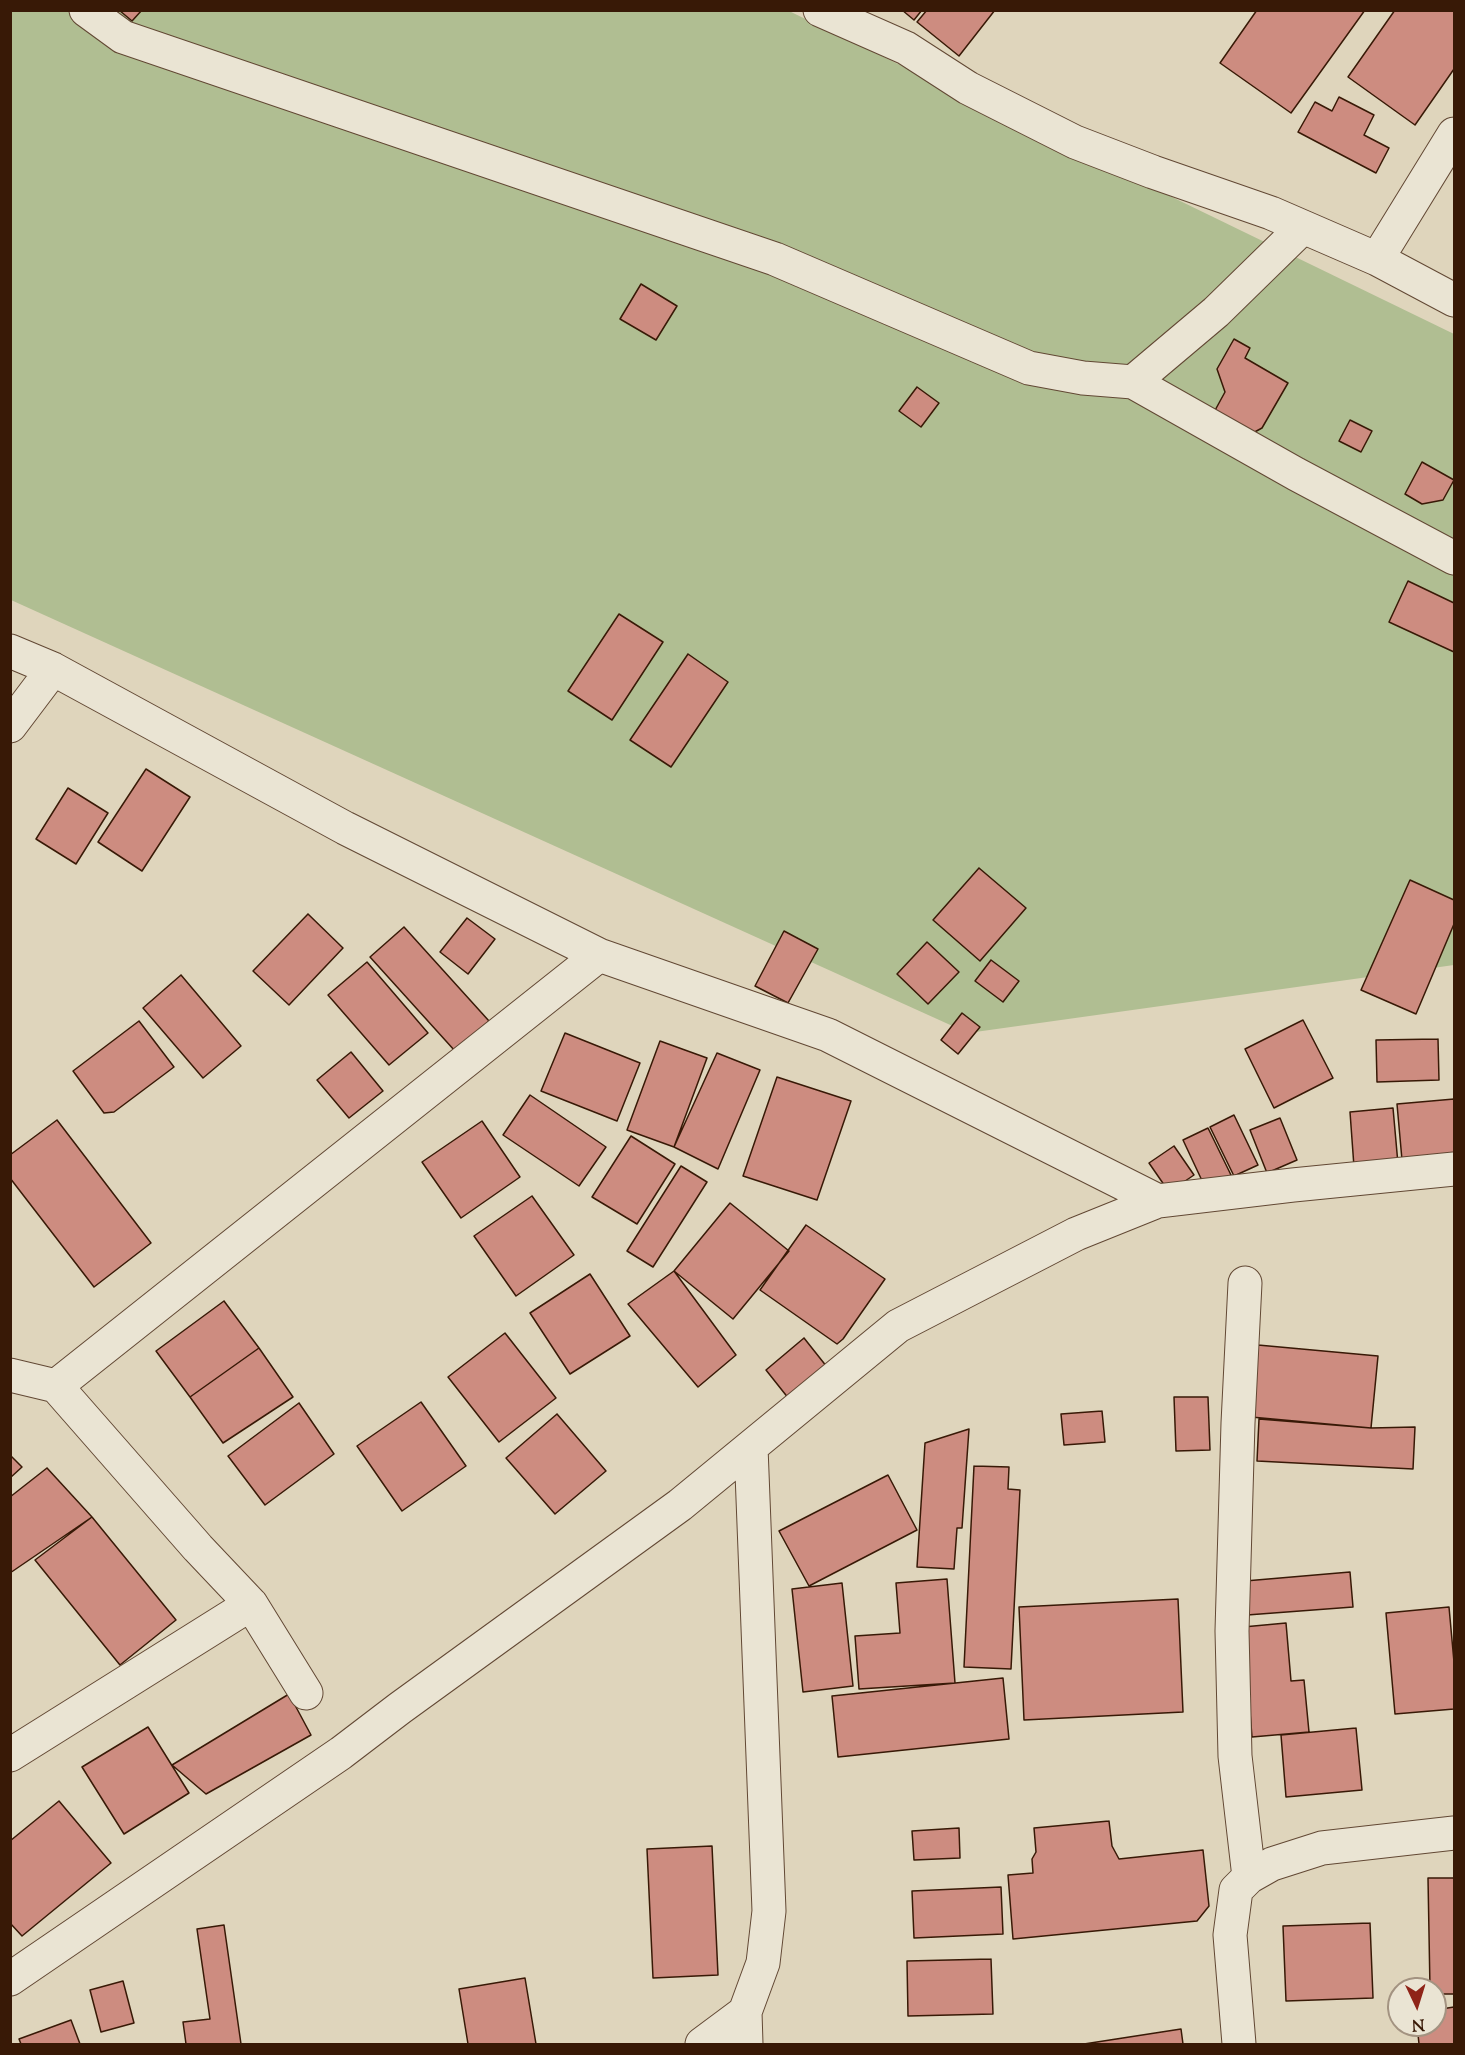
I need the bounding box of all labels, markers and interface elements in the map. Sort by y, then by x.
north arrow [1387,1977,1447,2037]
text: N [1411,2012,1425,2035]

